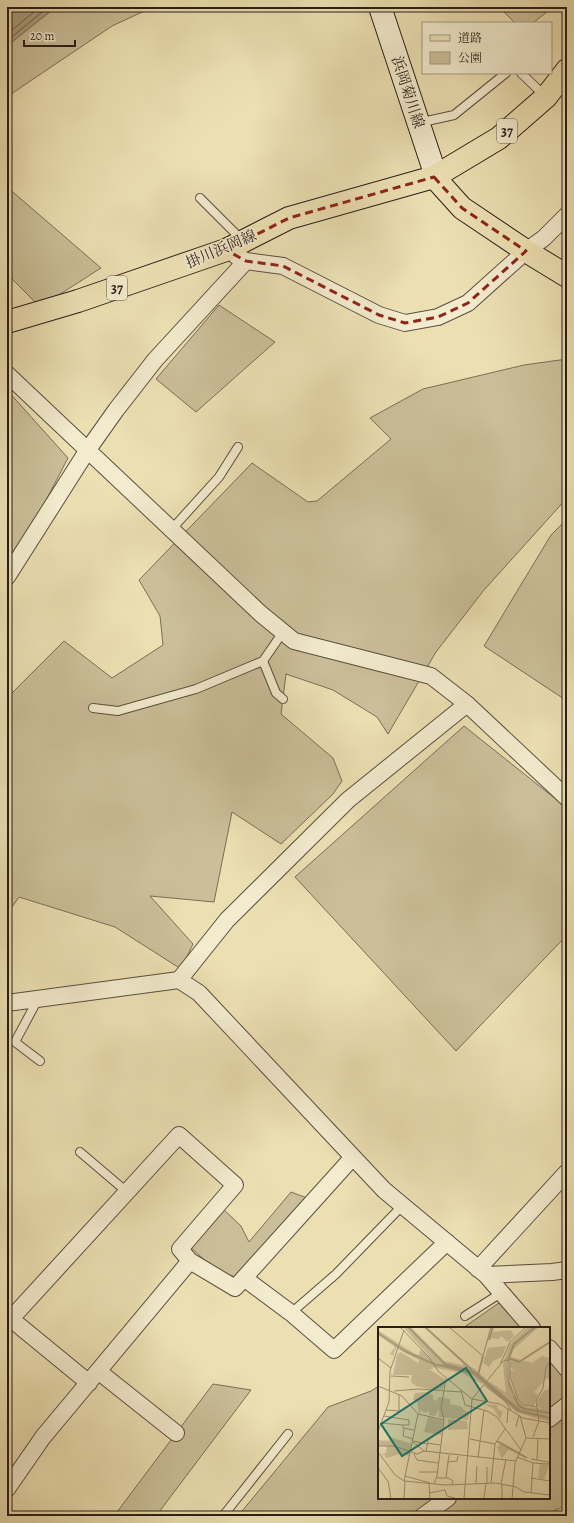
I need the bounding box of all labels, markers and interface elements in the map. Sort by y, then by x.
scale bar [24,22,75,48]
legend [422,22,552,74]
text: 20 m [30,28,54,44]
text: 道路 [458,30,482,46]
text: 公園 [458,50,482,66]
street label: 浜岡菊川線 [387,53,429,131]
road number: 37 [497,119,517,143]
street label: 掛川浜岡線 [183,225,259,273]
road number: 37 [107,276,127,300]
inset map [378,1327,550,1499]

